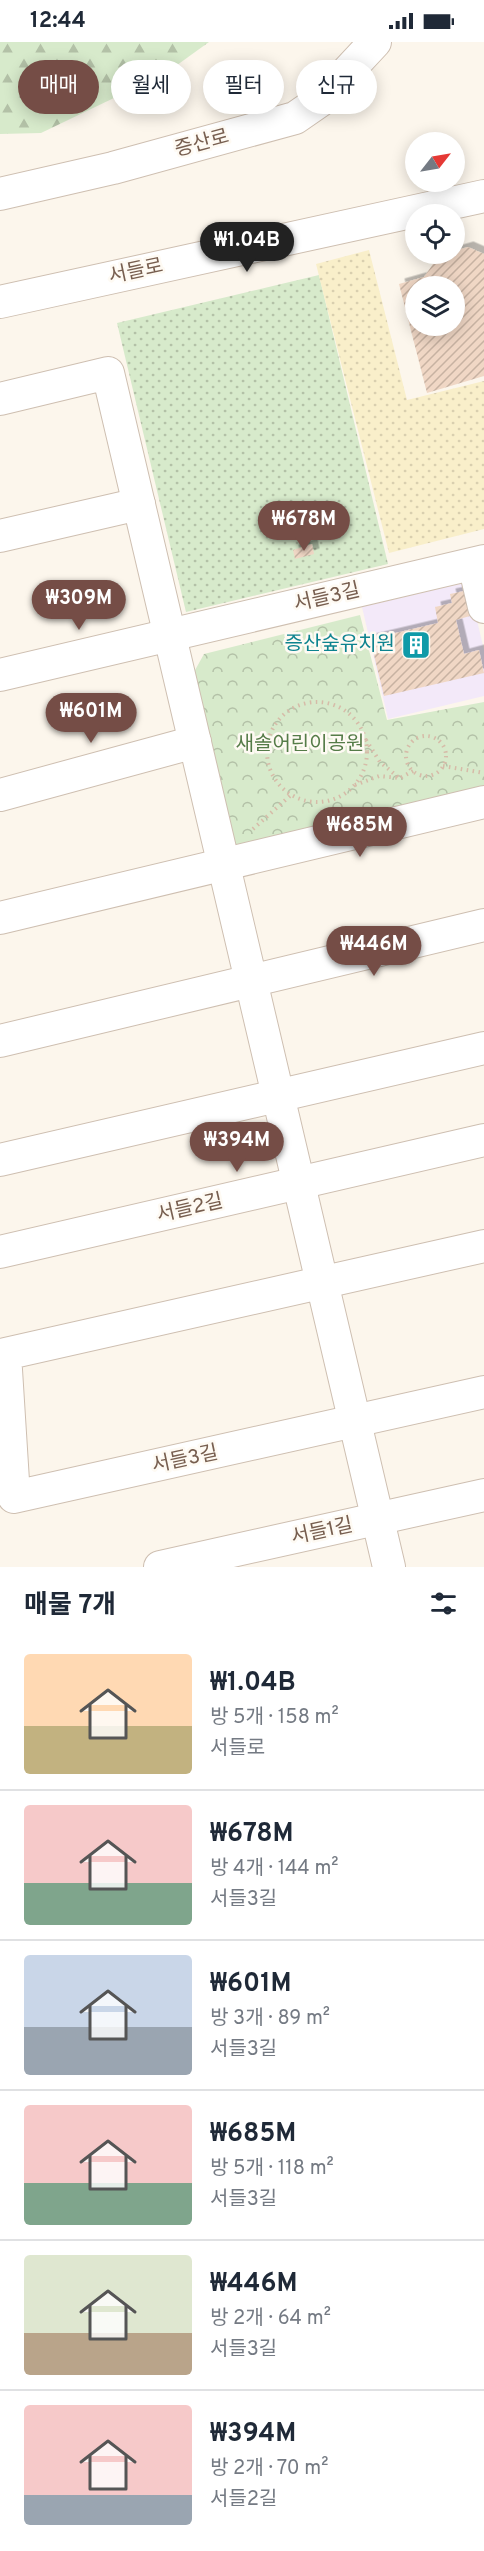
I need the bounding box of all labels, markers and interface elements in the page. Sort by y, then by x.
text: 12:44 [30,8,86,35]
chip: 매매 [18,60,99,114]
chip: 월세 [111,60,191,114]
chip: 필터 [203,60,284,114]
chip: 신규 [296,60,377,114]
street label: 증산로 [172,124,232,164]
north arrow [405,132,465,192]
map controls [405,132,465,336]
button: locate [405,204,465,264]
pin: ₩1.04B [198,222,296,273]
text: ₩1.04B [214,228,280,254]
street label: 서들로 [106,254,166,290]
button: layers [405,276,465,336]
pin: ₩678M [262,501,346,552]
text: ₩678M [272,507,336,533]
street label: 서들3길 [291,578,363,618]
pin: ₩309M [37,580,121,631]
text: ₩309M [46,586,112,612]
building icon: 증산숲유치원 [400,629,432,661]
place label: 증산숲유치원 [285,632,395,658]
pin: ₩601M [49,693,133,744]
text: ₩601M [60,699,122,725]
park label: 새솔어린이공원 [236,732,364,758]
pin: ₩685M [318,807,402,858]
text: ₩685M [327,813,393,839]
pin: ₩446M [332,926,416,977]
text: ₩446M [340,932,408,958]
pin: ₩394M [195,1122,279,1173]
text: ₩394M [204,1128,270,1154]
street label: 서들2길 [154,1189,226,1229]
street label: 서들3길 [149,1440,221,1480]
street label: 서들1길 [289,1513,355,1551]
icon: filters [427,1587,460,1620]
text: 매물 7개 [24,1590,116,1623]
text: ₩1.04B [210,1667,296,1700]
icon: home [72,1678,144,1750]
text: 방 5개 · 158 m² [210,1705,339,1731]
text: 서들로 [210,1736,265,1762]
text: ₩678M [210,1818,294,1851]
icon: home [72,1829,144,1901]
text: 방 4개 · 144 m² [210,1856,339,1882]
text: 서들3길 [210,1887,277,1913]
text: ₩601M [210,1968,292,2001]
icon: home [72,1979,144,2051]
text: 방 3개 · 89 m² [210,2006,330,2032]
text: 서들3길 [210,2037,277,2063]
text: ₩685M [210,2118,296,2151]
icon: home [72,2129,144,2201]
text: 방 5개 · 118 m² [210,2156,334,2182]
text: 서들3길 [210,2187,277,2213]
text: ₩446M [210,2268,298,2301]
icon: home [72,2279,144,2351]
text: 방 2개 · 64 m² [210,2306,331,2332]
text: 서들3길 [210,2337,277,2363]
text: ₩394M [210,2418,296,2451]
icon: home [72,2429,144,2501]
text: 방 2개 · 70 m² [210,2456,328,2482]
text: 서들2길 [210,2487,277,2513]

